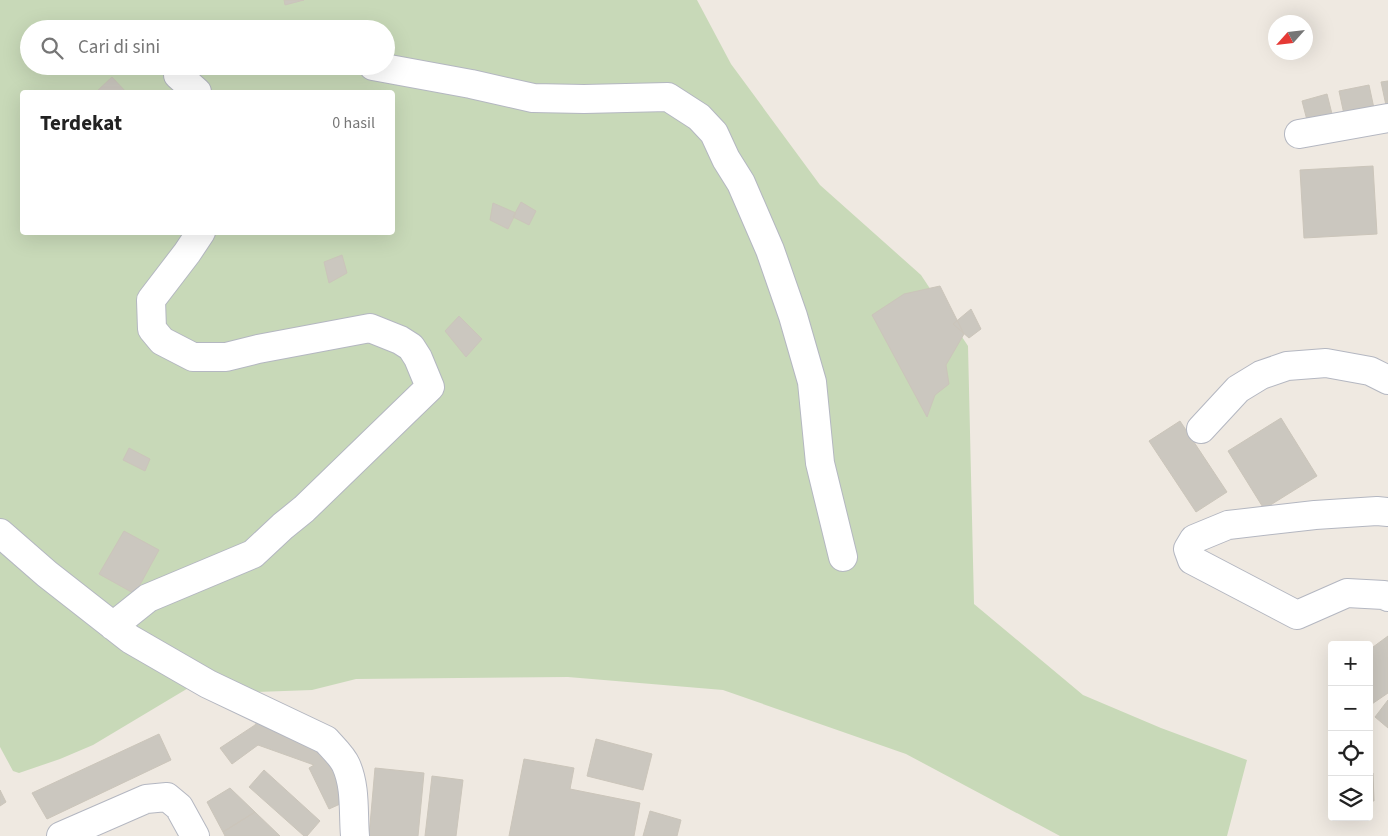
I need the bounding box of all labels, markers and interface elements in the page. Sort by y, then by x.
north arrow [1268,15,1313,60]
search box [20,20,395,75]
icon: search [38,34,66,62]
text: Cari di sini [78,34,160,61]
text: Terdekat [40,108,122,138]
text: 0 hasil [332,112,375,134]
map controls [1328,641,1373,821]
button: + [1328,641,1373,686]
button: − [1328,686,1373,731]
button: locate [1328,731,1373,776]
button: layers [1328,776,1373,821]

